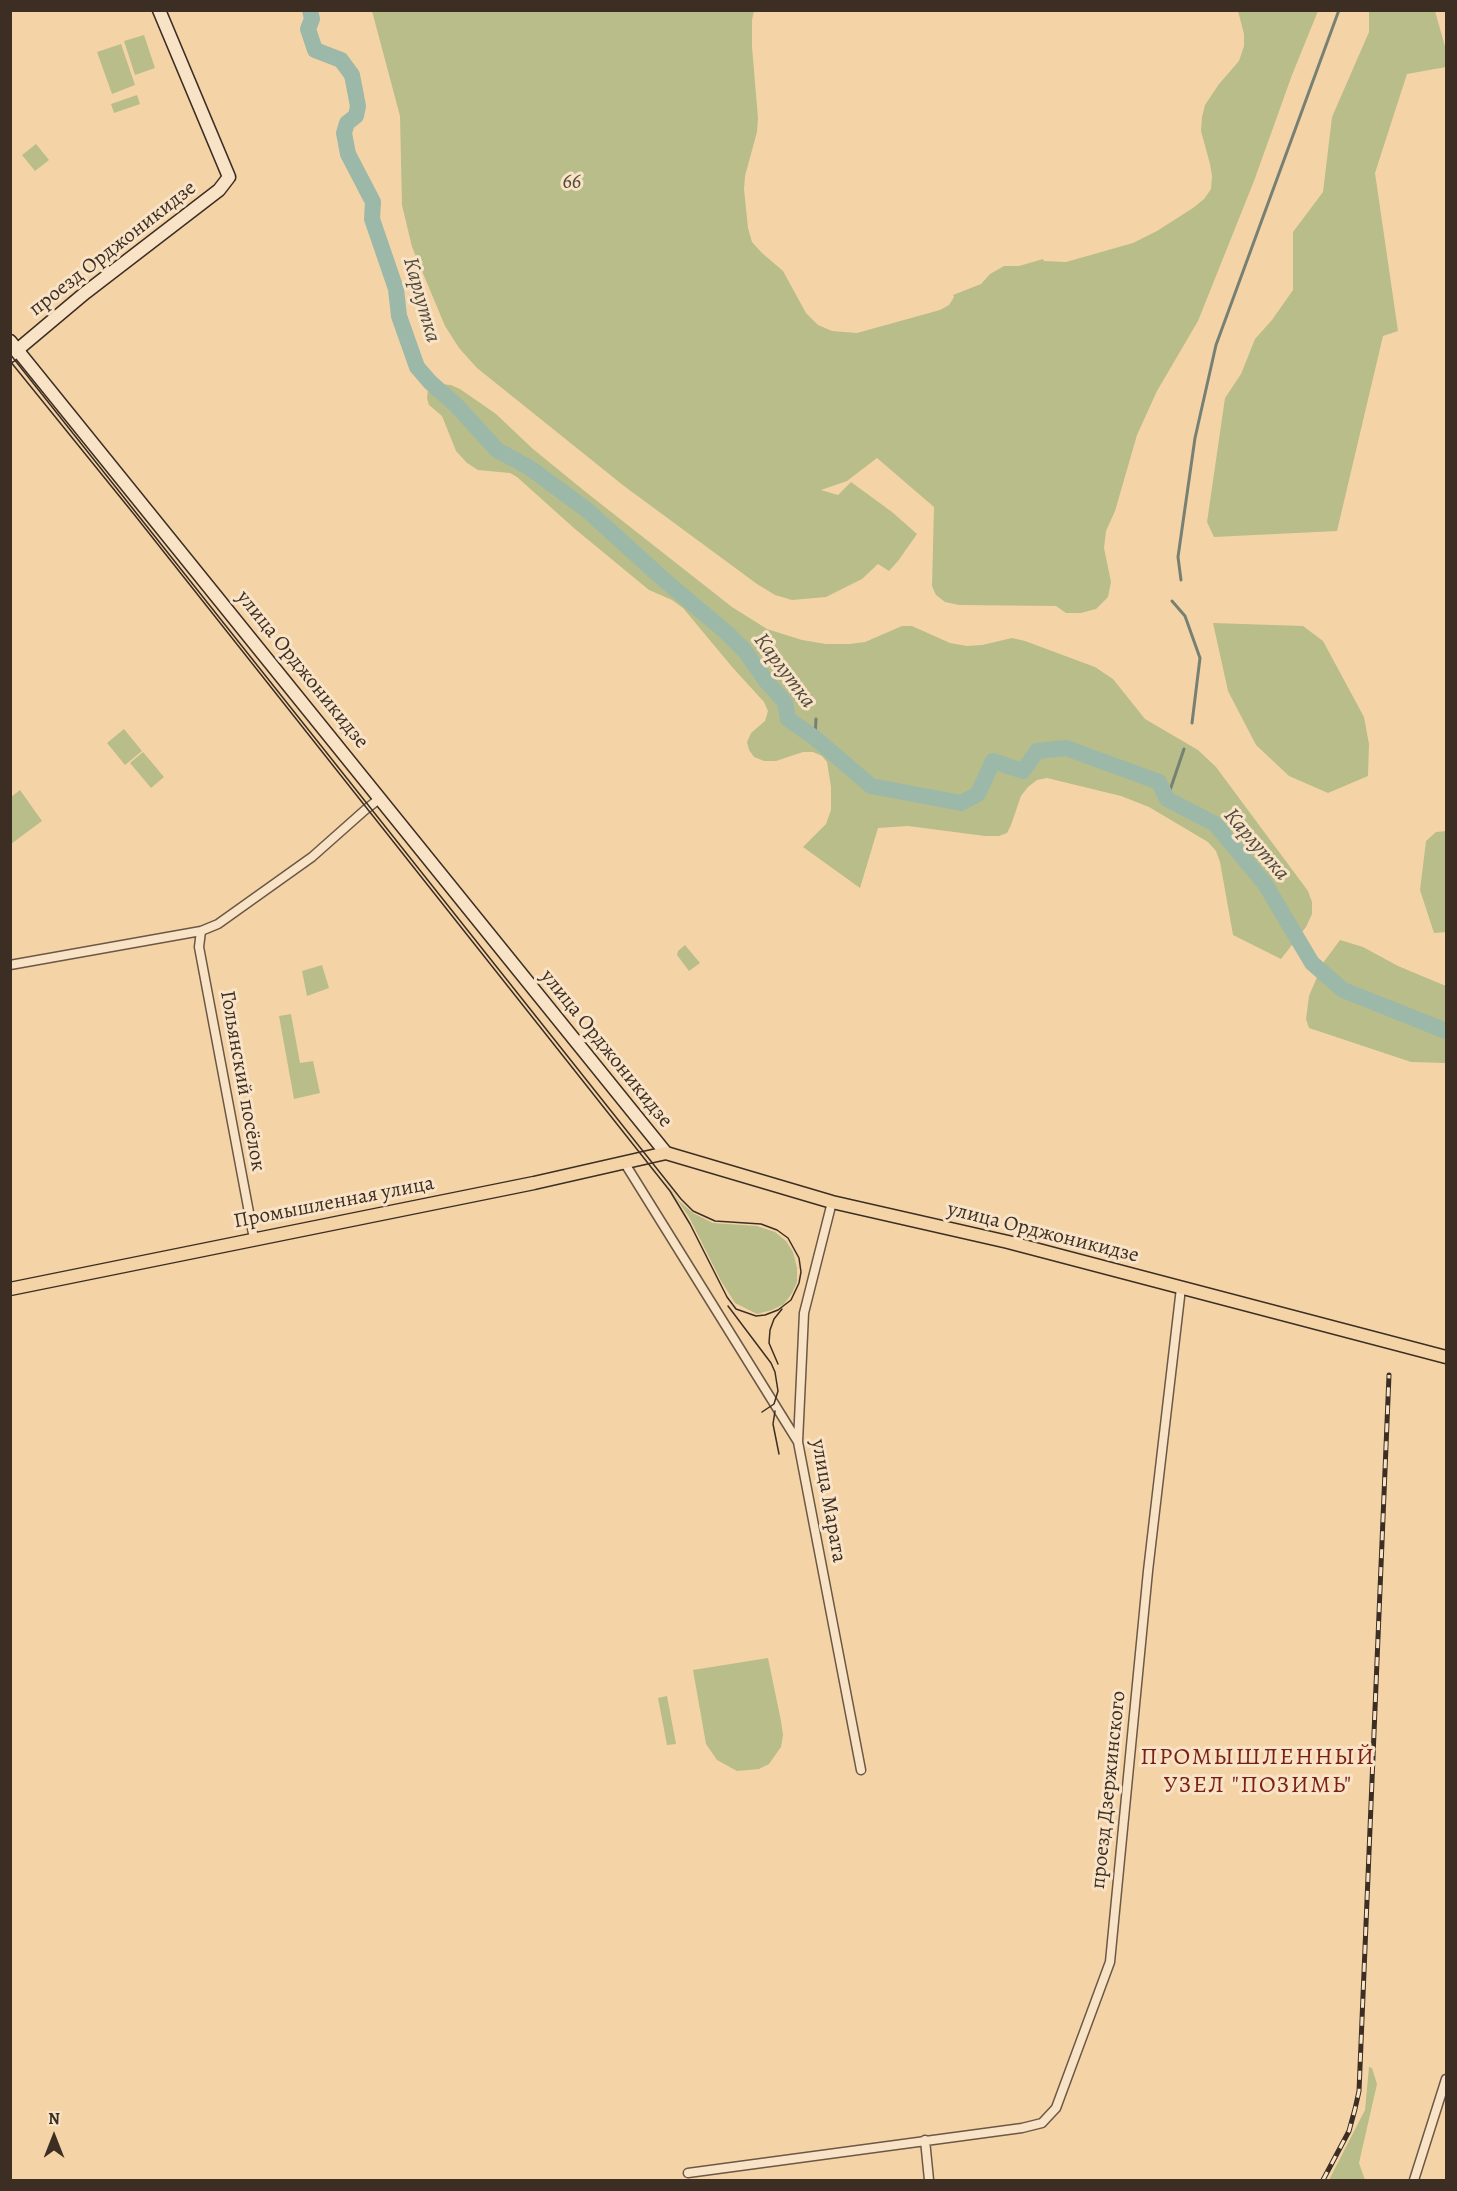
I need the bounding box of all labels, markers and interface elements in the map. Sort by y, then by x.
park label: 66 [563,170,581,196]
street label: проезд Орджоникидзе [24,176,202,322]
water label: Карлутка [396,254,446,346]
street label: улица Орджоникидзе [230,586,374,754]
water label: Карлутка [747,628,821,714]
water label: Карлутка [1217,803,1295,887]
street label: улица Орджоникидзе [534,965,678,1133]
street label: Гольянский посёлок [214,989,270,1173]
street label: Промышленная улица [232,1171,436,1235]
street label: улица Орджоникидзе [945,1197,1141,1269]
street label: улица Марата [805,1437,851,1565]
street label: проезд Дзержинского [1086,1690,1132,1890]
district label: ПРОМЫШЛЕННЫЙ УЗЕЛ "ПОЗИМЬ" [1140,1744,1376,1800]
north arrow [24,2107,84,2167]
text: N [48,2108,60,2130]

